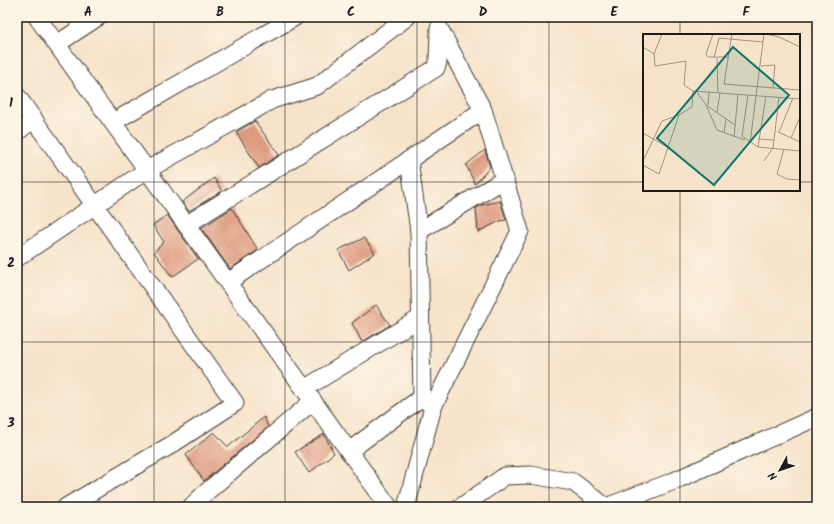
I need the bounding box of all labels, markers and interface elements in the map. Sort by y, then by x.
text: A [84,2,92,23]
text: B [216,2,224,23]
text: C [347,2,355,23]
text: D [479,2,488,23]
text: E [610,2,618,23]
text: F [742,2,750,23]
inset map [643,34,800,191]
text: 1 [9,93,13,114]
text: 2 [7,253,15,274]
text: 3 [6,413,15,434]
north arrow [760,450,800,490]
text: N [764,467,782,484]

